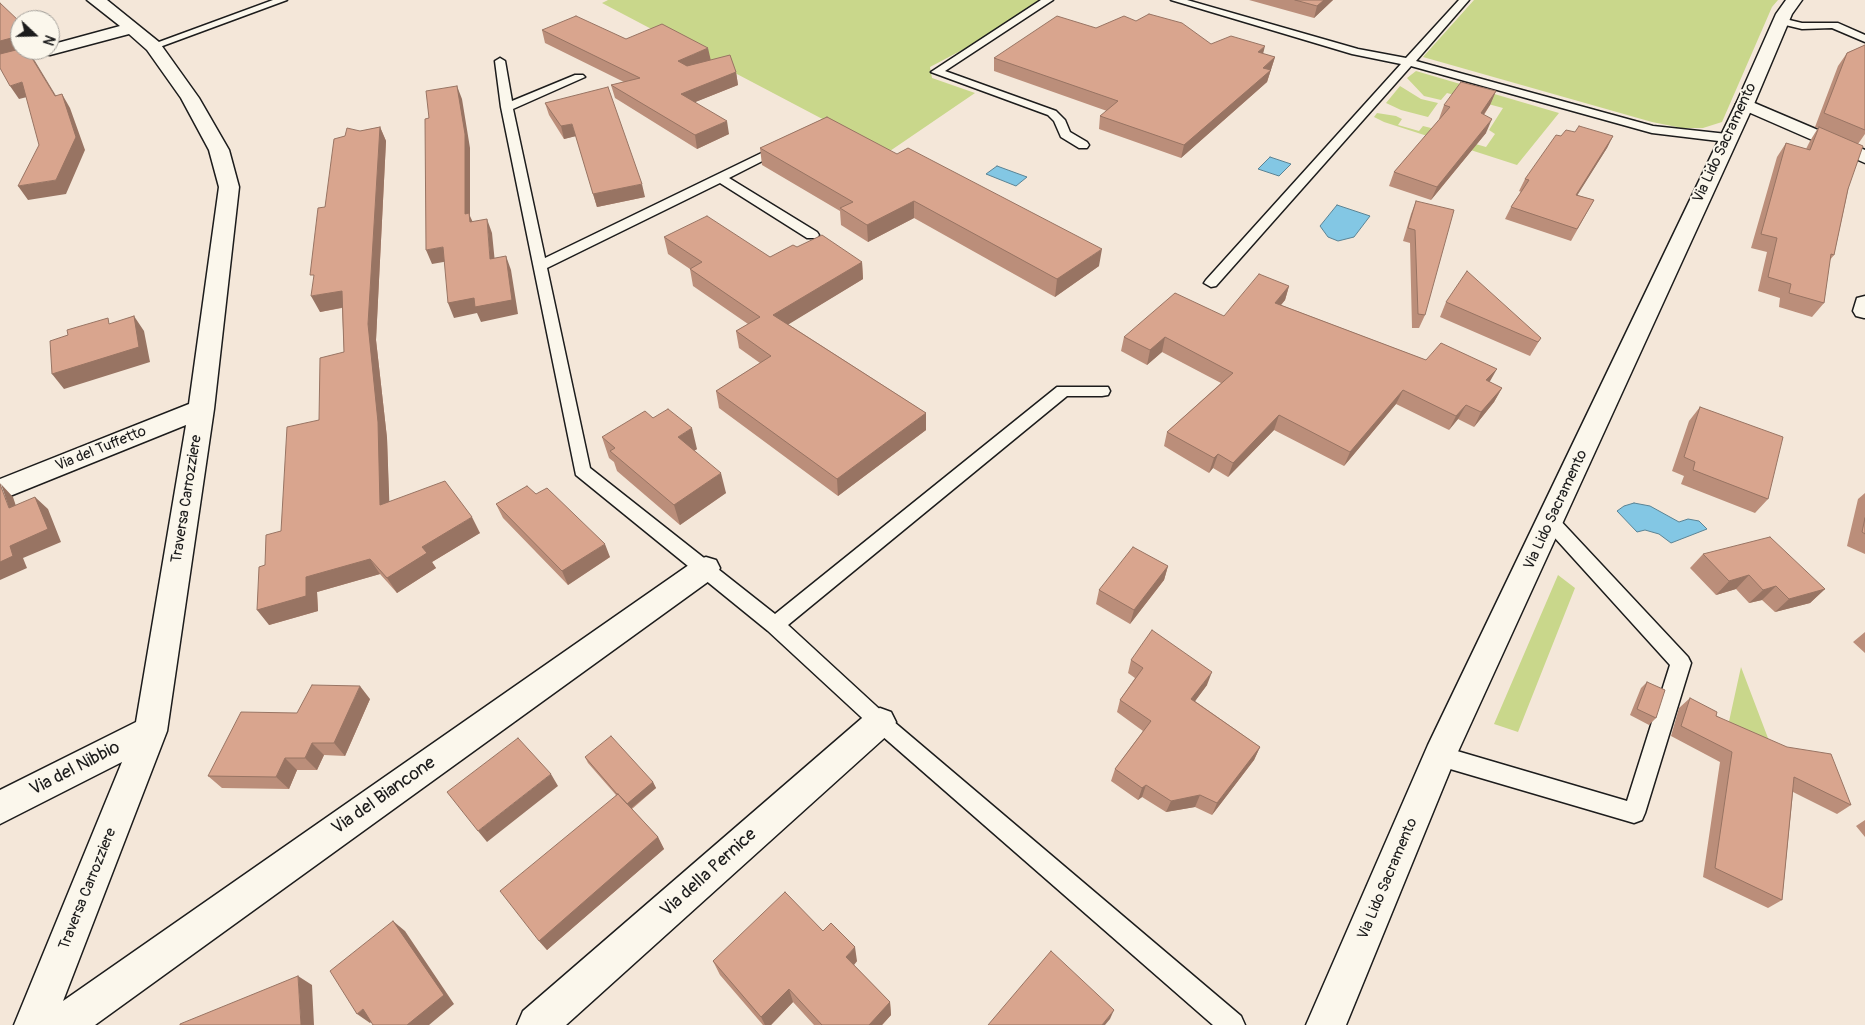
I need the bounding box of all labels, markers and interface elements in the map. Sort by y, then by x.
north arrow [10,10,60,60]
text: N [39,33,58,48]
street label: Via Lido Sacramento [1689,80,1761,206]
street label: Via del Tuffetto [53,423,149,475]
street label: Traversa Carrozziere [168,434,206,564]
street label: Via Lido Sacramento [1520,447,1592,573]
street label: Via del Nibbio [26,737,124,801]
street label: Via del Biancone [328,752,440,840]
street label: Via Lido Sacramento [1354,816,1422,942]
street label: Via della Pernice [657,824,761,922]
street label: Traversa Carrozziere [55,826,121,952]

